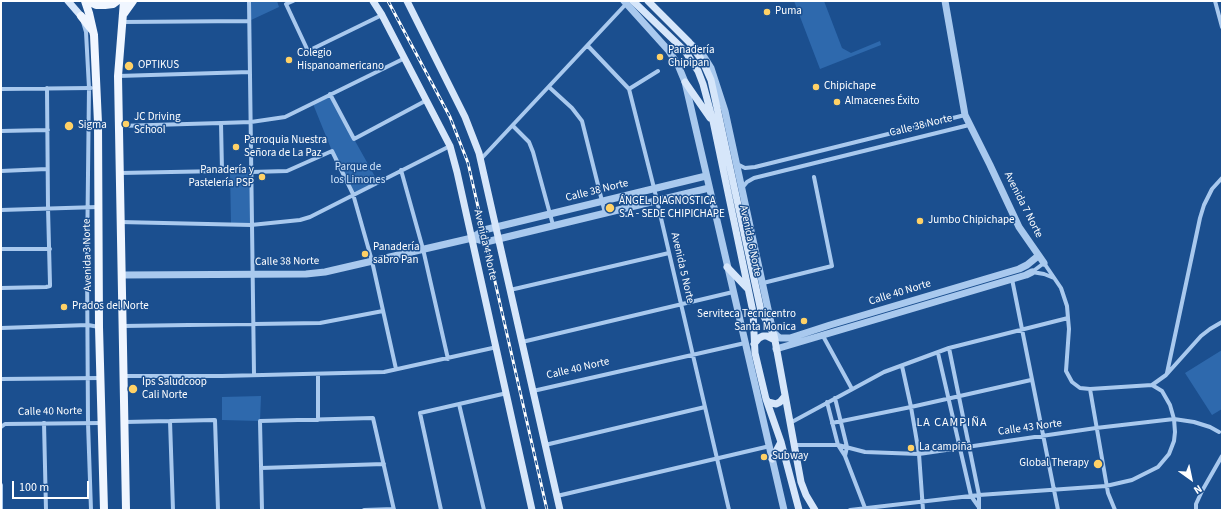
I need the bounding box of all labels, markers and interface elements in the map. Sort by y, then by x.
place label: Puma [775,5,802,19]
marker: Puma [762,7,772,17]
place label: Panadería Chipipan [668,44,714,70]
place label: Colegio Hispanoamericano [297,47,384,73]
marker: Panadería Chipipan [655,52,665,62]
marker: Colegio Hispanoamericano [284,55,294,65]
place label: OPTIKUS [138,59,179,73]
marker: OPTIKUS [123,60,135,72]
place label: Chipichape [824,80,876,94]
marker: Chipichape [811,82,821,92]
place label: Almacenes Éxito [845,95,920,109]
marker: Almacenes Éxito [832,97,842,107]
place label: JC Driving School [134,111,180,137]
street label: Calle 38 Norte [888,112,954,140]
place label: Sigma [78,119,107,133]
marker: JC Driving School [121,119,131,129]
marker: Sigma [63,120,75,132]
place label: Parroquia Nuestra Señora de La Paz [244,134,327,160]
marker: Parroquia Nuestra Señora de La Paz [231,142,241,152]
park label: Parque de los Limones [331,161,385,187]
place label: Panadería y Pastelería PSP [189,164,254,190]
street label: Avenida 7 Norte [1001,170,1045,240]
marker: Panadería y Pastelería PSP [257,172,267,182]
street label: Calle 38 Norte [564,177,630,205]
place label: ÁNGEL DIAGNOSTICA S.A - SEDE CHIPICHAPE [619,195,725,221]
marker: ÁNGEL DIAGNOSTICA S.A - SEDE CHIPICHAPE [604,202,616,214]
street label: Avenida 6 Norte [736,204,764,278]
street label: Avenida 4 Norte [470,208,500,282]
place label: Jumbo Chipichape [928,214,1015,228]
marker: Jumbo Chipichape [915,216,925,226]
street label: Avenida 3 Norte [81,219,95,291]
street label: Avenida 5 Norte [667,231,697,305]
place label: Panadería sabro Pan [373,241,419,267]
marker: Panadería sabro Pan [360,249,370,259]
street label: Calle 38 Norte [255,255,319,269]
street label: Calle 40 Norte [867,277,933,309]
place label: Prados del Norte [72,300,149,314]
marker: Prados del Norte [59,302,69,312]
place label: Serviteca Tecnicentro Santa Monica [697,308,796,334]
marker: Serviteca Tecnicentro Santa Monica [799,316,809,326]
street label: Calle 40 Norte [545,355,611,383]
place label: Ips Saludcoop Cali Norte [142,376,207,402]
marker: Ips Saludcoop Cali Norte [127,383,139,395]
street label: Calle 40 Norte [18,405,82,419]
district label: LA CAMPIÑA [916,416,988,430]
street label: Calle 43 Norte [997,417,1063,439]
place label: La campiña [919,441,972,455]
marker: La campiña [906,443,916,453]
place label: Subway [772,450,808,464]
marker: Subway [759,452,769,462]
place label: Global Therapy [1019,457,1089,471]
marker: Global Therapy [1092,458,1104,470]
north arrow [1171,459,1211,499]
scale bar [14,473,91,499]
text: 100 m [19,479,49,496]
text: N [1191,481,1205,498]

